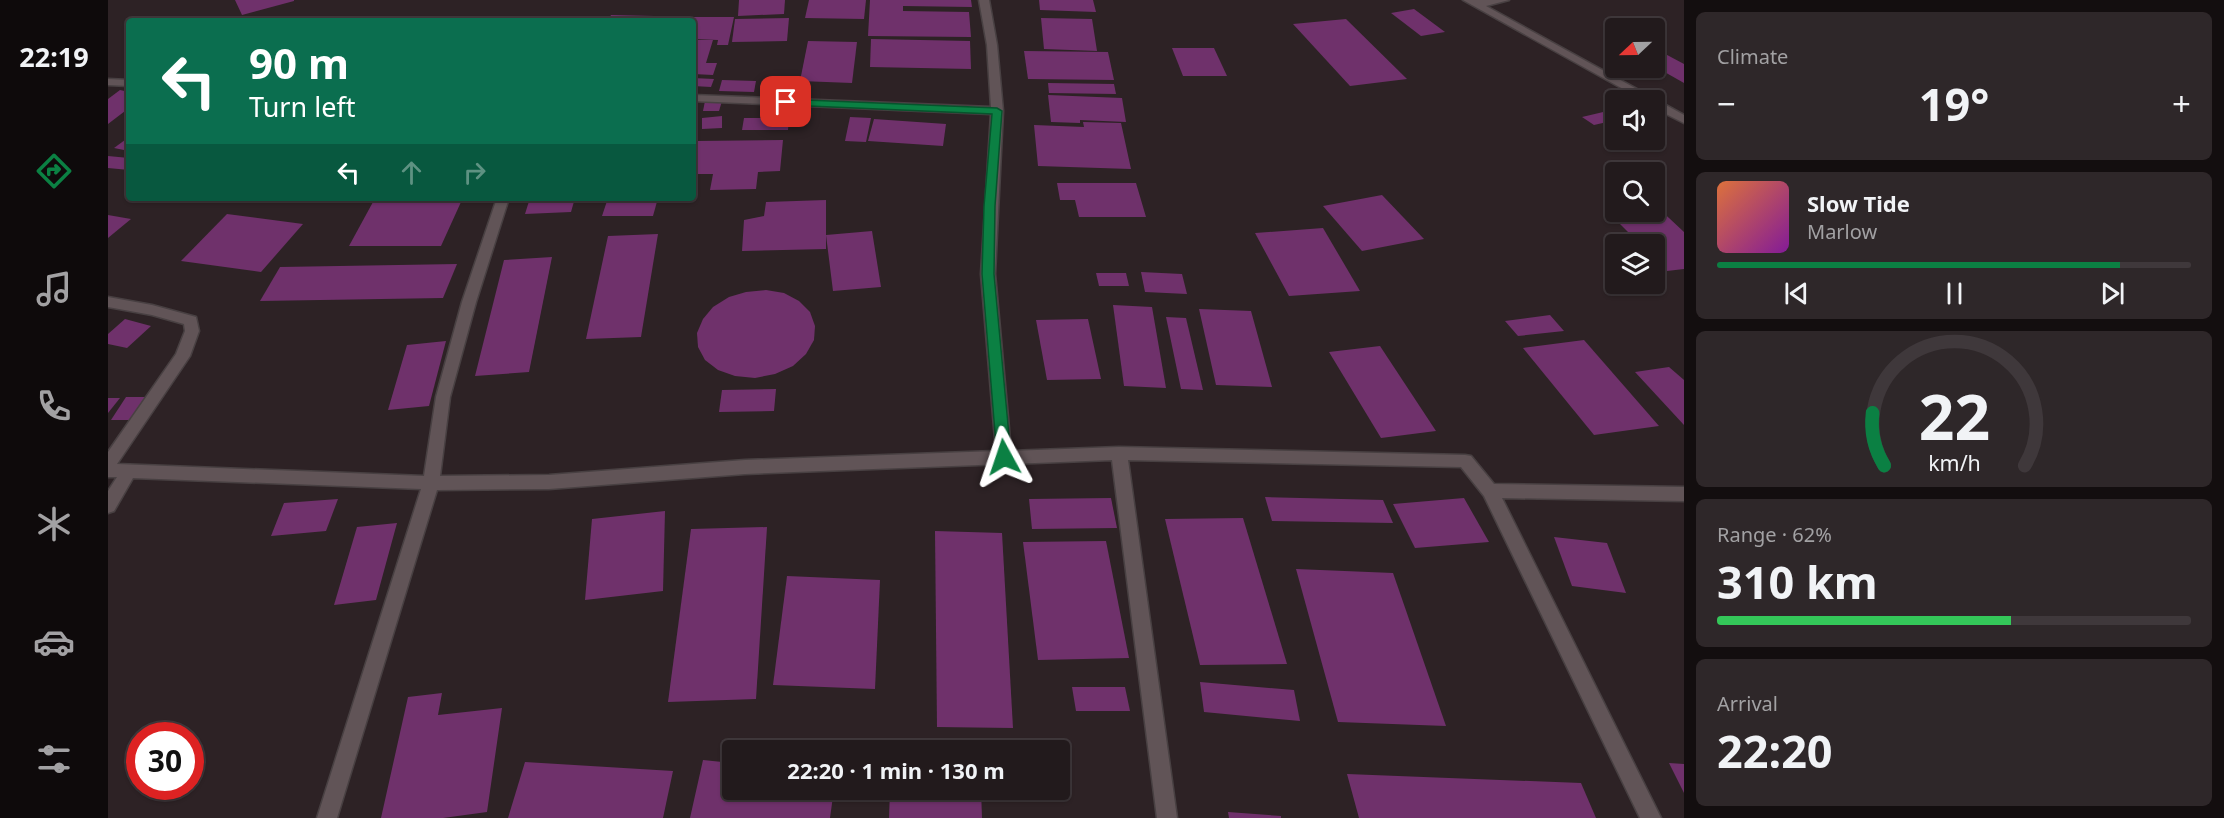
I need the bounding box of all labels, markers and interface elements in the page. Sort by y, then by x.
north arrow [1605,18,1665,78]
map controls [1605,18,1665,294]
text: 90 m [249,34,349,91]
text: 22:19 [19,38,89,75]
icon: left [150,42,228,120]
text: Climate [1717,43,1788,70]
text: 19° [1919,73,1989,134]
pin [760,76,811,127]
text: − [1717,81,1736,126]
text: + [2172,81,2191,126]
icon: arrive [769,85,802,118]
text: Turn left [249,88,355,125]
button: sound [1605,90,1665,150]
icon: directions [33,150,75,192]
icon: left [332,156,365,189]
icon: ahead [395,156,428,189]
icon: right [458,156,491,189]
button: search [1605,162,1665,222]
text: Slow Tide [1807,188,1910,218]
text: Marlow [1807,218,1877,245]
button: layers [1605,234,1665,294]
icon: music [33,268,75,310]
icon: previous [1780,277,1813,310]
icon: pause [1938,277,1971,310]
icon: next [2096,277,2129,310]
text: 22 [1918,373,1990,458]
icon: phone [33,385,75,427]
position arrow [972,425,1036,489]
text: km/h [1928,448,1980,477]
icon: climate [33,503,75,545]
text: Range · 62% [1717,521,1832,548]
text: 310 km [1717,551,1878,612]
icon: car [33,621,75,663]
text: Arrival [1717,690,1778,717]
text: 22:20 [1717,720,1833,781]
speed limit sign: 30 [126,722,204,800]
icon: filters [33,738,75,780]
text: 22:20 · 1 min · 130 m [787,755,1005,785]

